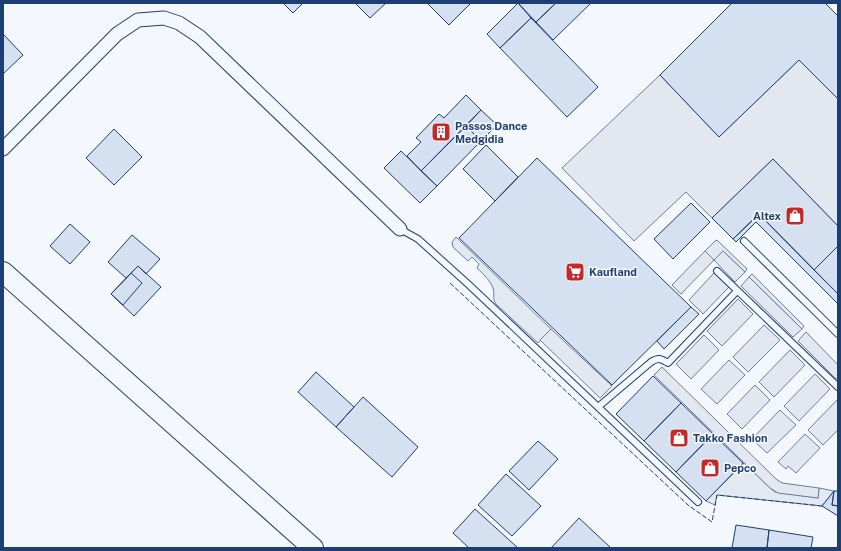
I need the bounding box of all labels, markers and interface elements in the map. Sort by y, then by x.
place label: Passos Dance Medgidia [455,120,527,145]
building icon: Passos Dance Medgidia [430,121,452,143]
shop icon: Altex [784,205,806,227]
place label: Altex [753,210,782,222]
supermarket icon: Kaufland [564,261,586,283]
place label: Kaufland [589,266,637,278]
shop icon: Takko Fashion [668,427,690,449]
place label: Takko Fashion [693,432,768,444]
shop icon: Pepco [699,457,721,479]
place label: Pepco [724,462,756,474]

